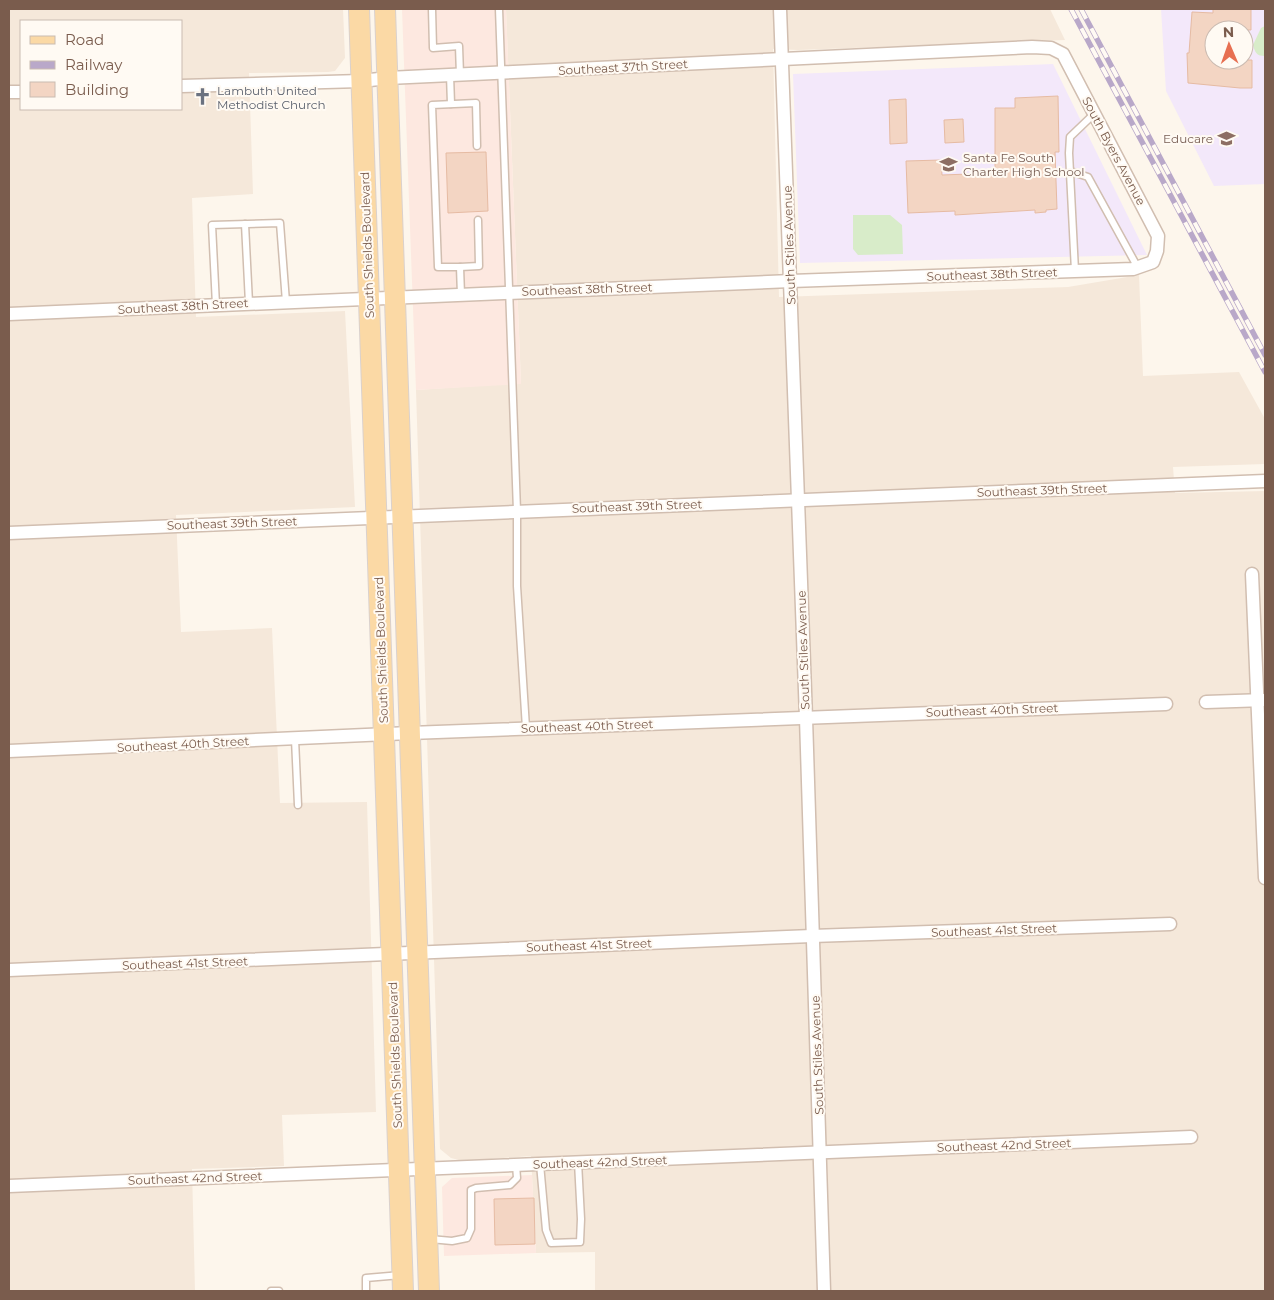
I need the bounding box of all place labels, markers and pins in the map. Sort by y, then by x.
place label: Lambuth United Methodist Church [217,83,326,112]
church icon: Lambuth United Methodist Church [193,87,213,107]
school or university icon: Educare [1217,128,1237,148]
place label: Educare [1163,131,1213,146]
place label: Santa Fe South Charter High School [963,150,1084,179]
school or university icon: Santa Fe South Charter High School [939,154,959,174]

